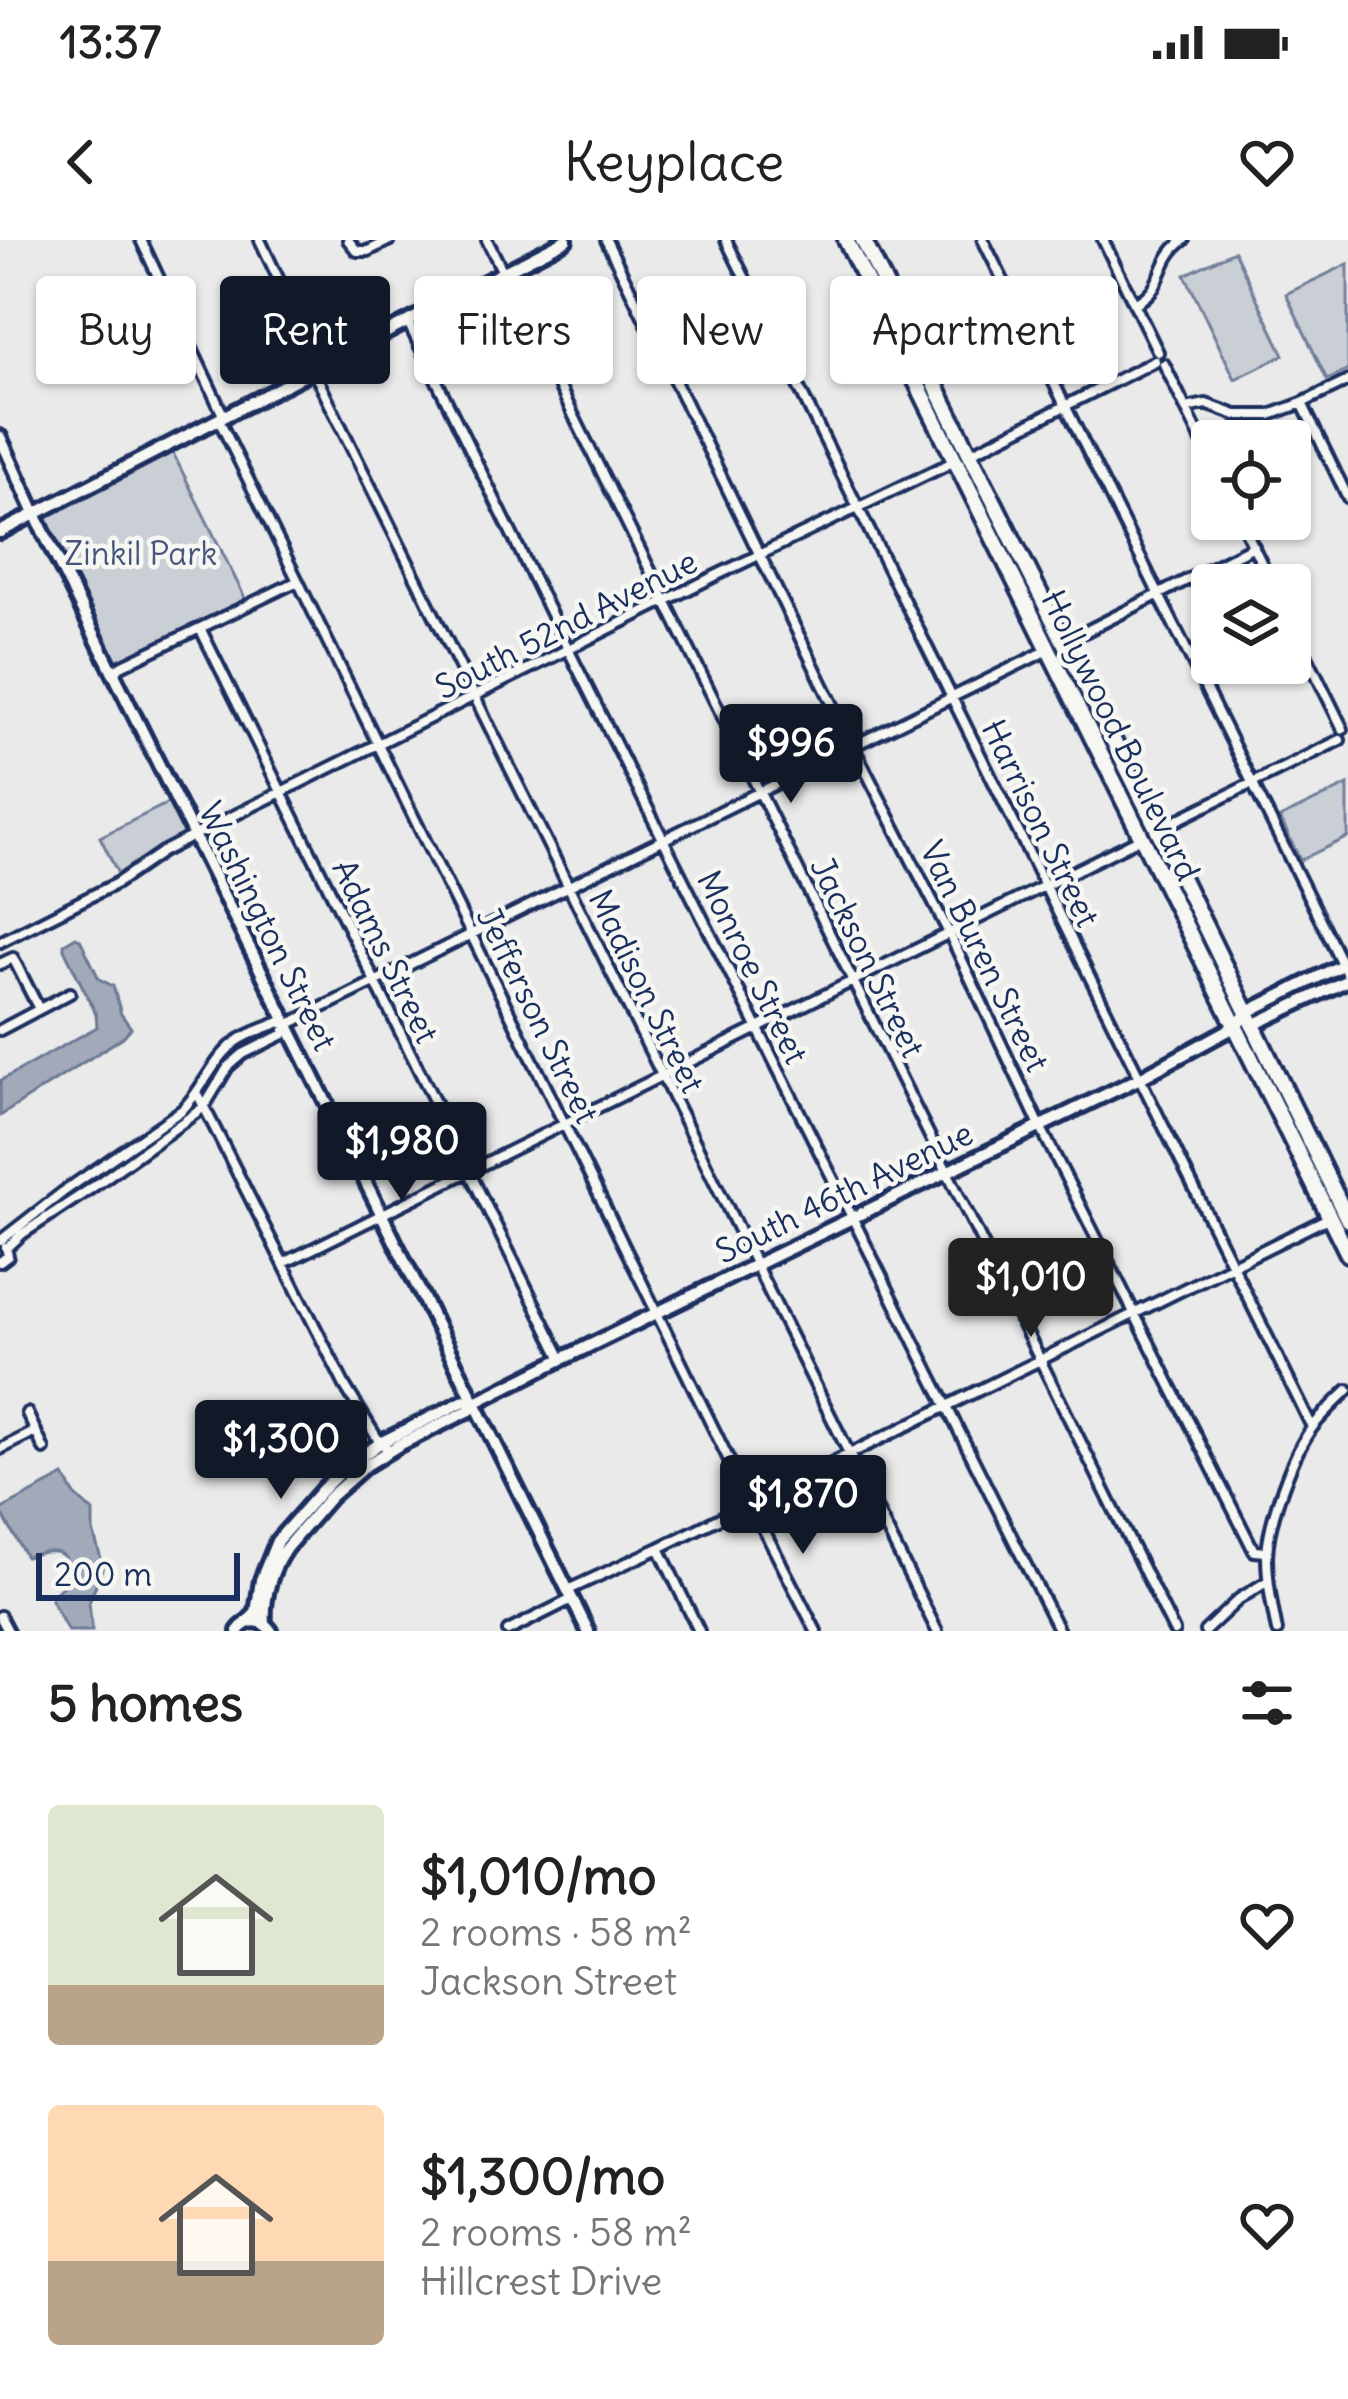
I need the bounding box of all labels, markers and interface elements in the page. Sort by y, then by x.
text: 13:37 [60,14,161,70]
text: Keyplace [564,128,784,196]
icon: back [48,129,114,195]
icon: heart [1234,129,1300,195]
chip: Buy [36,276,196,384]
chip: Rent [220,276,390,384]
chip: Filters [414,276,613,384]
chip: New [637,276,806,384]
chip: Apartment [830,276,1118,384]
map controls [1191,420,1311,684]
button: locate [1191,420,1311,540]
park label: Zinkil Park [65,532,217,574]
street label: South 52nd Avenue [428,540,704,708]
button: layers [1191,564,1311,684]
street label: Hollywood Boulevard [1032,583,1210,887]
pin: $996 [720,704,862,806]
street label: Harrison Street [973,712,1109,934]
text: $996 [747,718,835,767]
street label: Washington Street [190,795,346,1057]
street label: Van Buren Street [911,834,1059,1078]
street label: Jackson Street [801,850,935,1064]
street label: Adams Street [323,852,449,1050]
street label: Monroe Street [688,864,818,1070]
street label: Madison Street [580,883,714,1099]
street label: Jefferson Street [468,900,608,1130]
pin: $1,980 [304,1102,500,1204]
street label: South 46th Avenue [709,1112,979,1272]
text: $1,980 [344,1116,460,1165]
pin: $1,010 [933,1238,1129,1340]
text: $1,010 [975,1252,1087,1301]
pin: $1,300 [183,1400,379,1502]
text: $1,300 [222,1414,340,1463]
pin: $1,870 [705,1455,901,1557]
text: $1,870 [747,1469,859,1518]
scale bar [36,1547,240,1600]
text: 200 m [54,1553,152,1595]
icon: filters [1234,1670,1300,1736]
text: 5 homes [48,1671,243,1735]
text: $1,010/mo [420,1844,656,1908]
icon: home [144,1853,288,1997]
icon: heart [1234,1892,1300,1958]
text: 2 rooms · 58 m² [420,1908,692,1957]
text: Jackson Street [420,1957,677,2006]
text: $1,300/mo [420,2144,665,2208]
icon: home [144,2153,288,2297]
icon: heart [1234,2192,1300,2258]
text: 2 rooms · 58 m² [420,2208,692,2257]
text: Hillcrest Drive [420,2257,662,2306]

